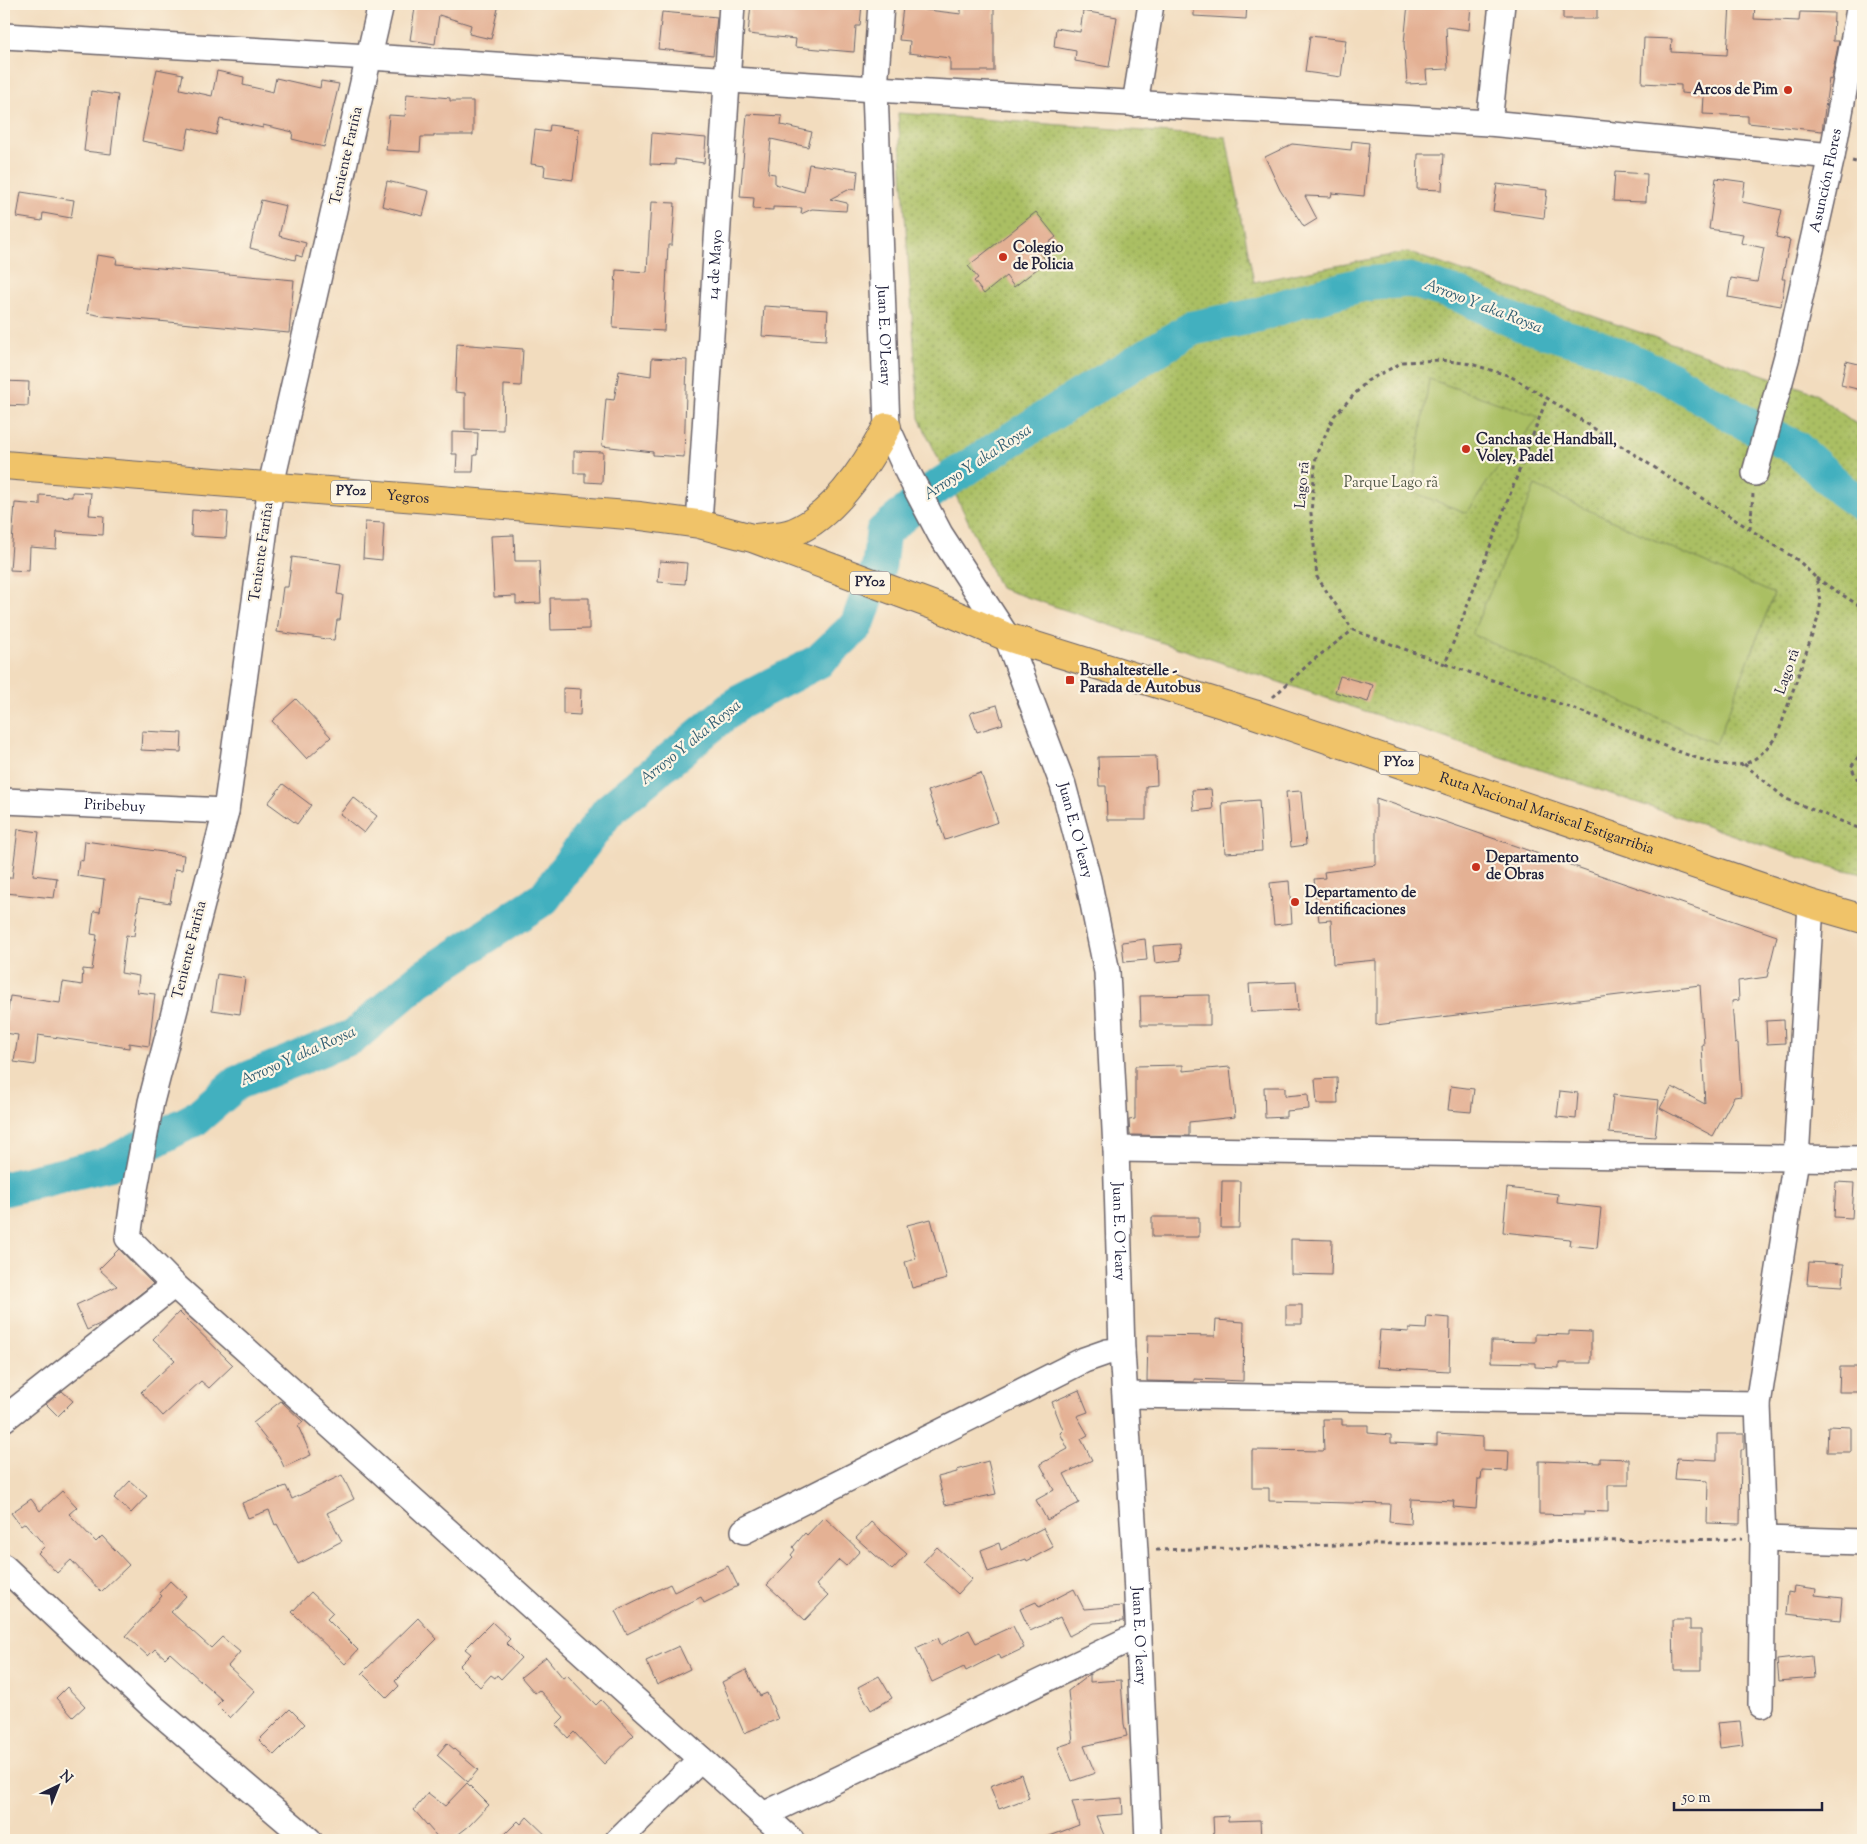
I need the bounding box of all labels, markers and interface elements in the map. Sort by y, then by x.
place label: Arcos de Pim [1693,80,1779,101]
marker: Arcos de Pim [1782,84,1794,96]
street label: Teniente Fariña [325,104,369,207]
street label: Asunción Flores [1805,127,1847,235]
street label: 14 de Mayo [703,229,728,300]
place label: Colegio de Policia [1013,238,1074,276]
marker: Colegio de Policia [997,251,1009,263]
water label: Arroyo Y aka Roysa [1421,274,1545,340]
street label: Juan E. O'Leary [871,284,896,387]
water label: Arroyo Y aka Roysa [919,419,1037,507]
place label: Canchas de Handball, Voley, Padel [1476,430,1617,468]
marker: Canchas de Handball, Voley, Padel [1460,443,1472,455]
street label: Lago rã [1290,461,1316,509]
park label: Parque Lago rã [1344,473,1438,494]
road number: PY02 [331,481,371,504]
street label: Yegros [385,485,430,510]
street label: Teniente Fariña [245,501,279,603]
road number: PY02 [850,572,890,594]
street label: Lago rã [1770,646,1806,698]
place label: Bushaltestelle - Parada de Autobus [1080,661,1201,699]
marker: Bushaltestelle - Parada de Autobus [1064,674,1076,686]
water label: Arroyo Y aka Roysa [635,695,747,791]
road number: PY02 [1379,751,1419,774]
street label: Ruta Nacional Mariscal Estigarribia [1436,767,1657,860]
street label: Juan E. O´leary [1052,779,1098,881]
street label: Piribebuy [84,794,147,818]
place label: Departamento de Obras [1486,848,1579,886]
marker: Departamento de Obras [1470,861,1482,873]
place label: Departamento de Identificaciones [1305,883,1416,921]
marker: Departamento de Identificaciones [1289,896,1301,908]
street label: Teniente Fariña [168,899,212,1001]
water label: Arroyo Y aka Roysa [236,1021,360,1093]
street label: Juan E. O´leary [1106,1181,1130,1282]
street label: Juan E. O´leary [1126,1585,1152,1686]
north arrow [32,1762,82,1812]
text: N [55,1767,76,1789]
scale bar [1674,1779,1822,1811]
text: 50 m [1681,1788,1711,1809]

